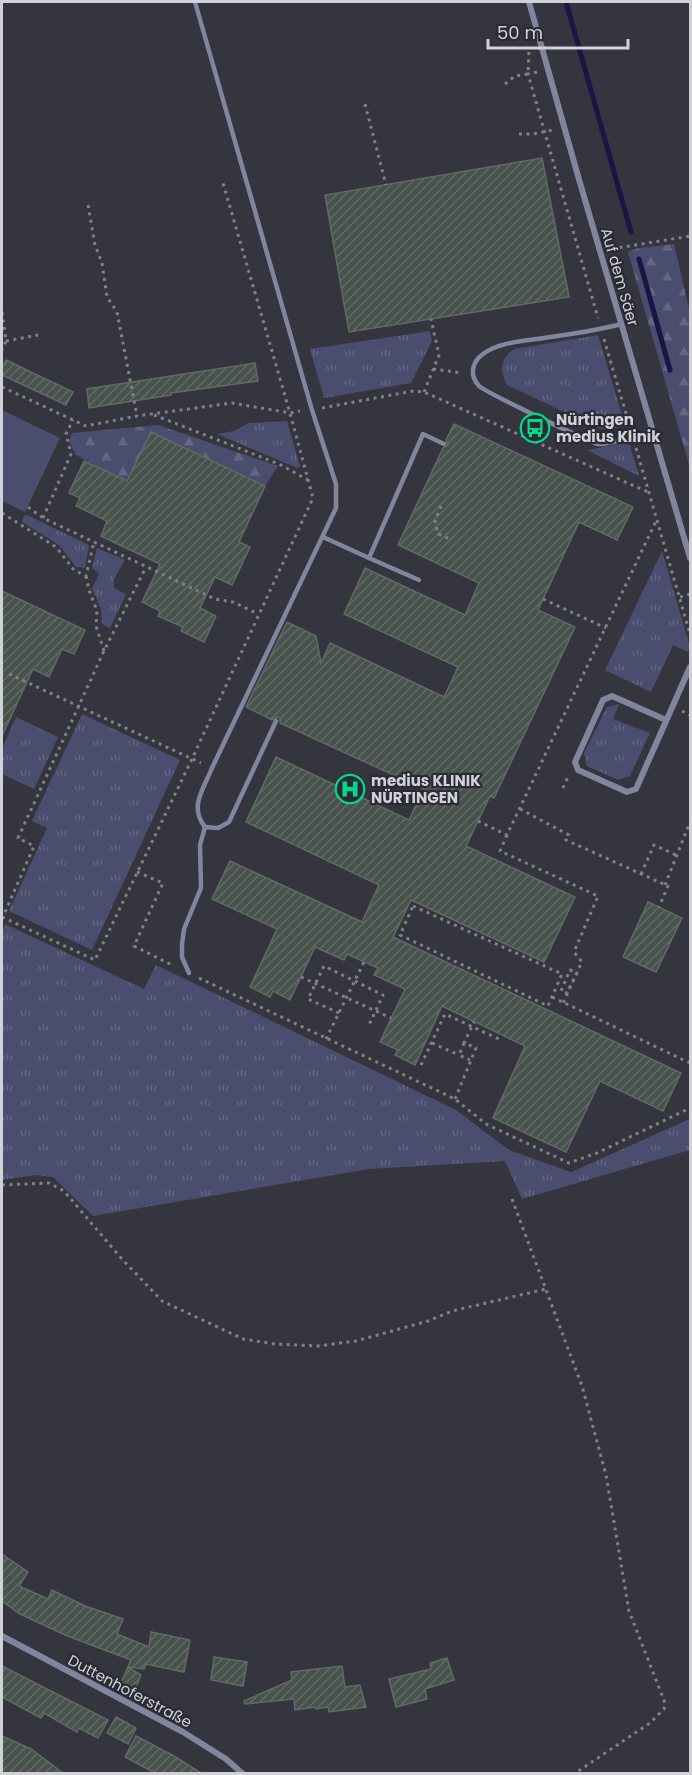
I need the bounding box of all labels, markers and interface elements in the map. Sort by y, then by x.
scale bar [488,12,628,50]
text: 50 m [497,20,543,45]
street label: Auf dem Säer [596,225,644,329]
place label: Nürtingen medius Klinik [556,409,661,447]
bus stop icon: Nürtingen medius Klinik [519,412,551,444]
place label: medius KLINIK NÜRTINGEN [371,770,481,808]
hospital icon: medius KLINIK NÜRTINGEN [334,773,366,805]
street label: Duttenhoferstraße [64,1649,196,1733]

